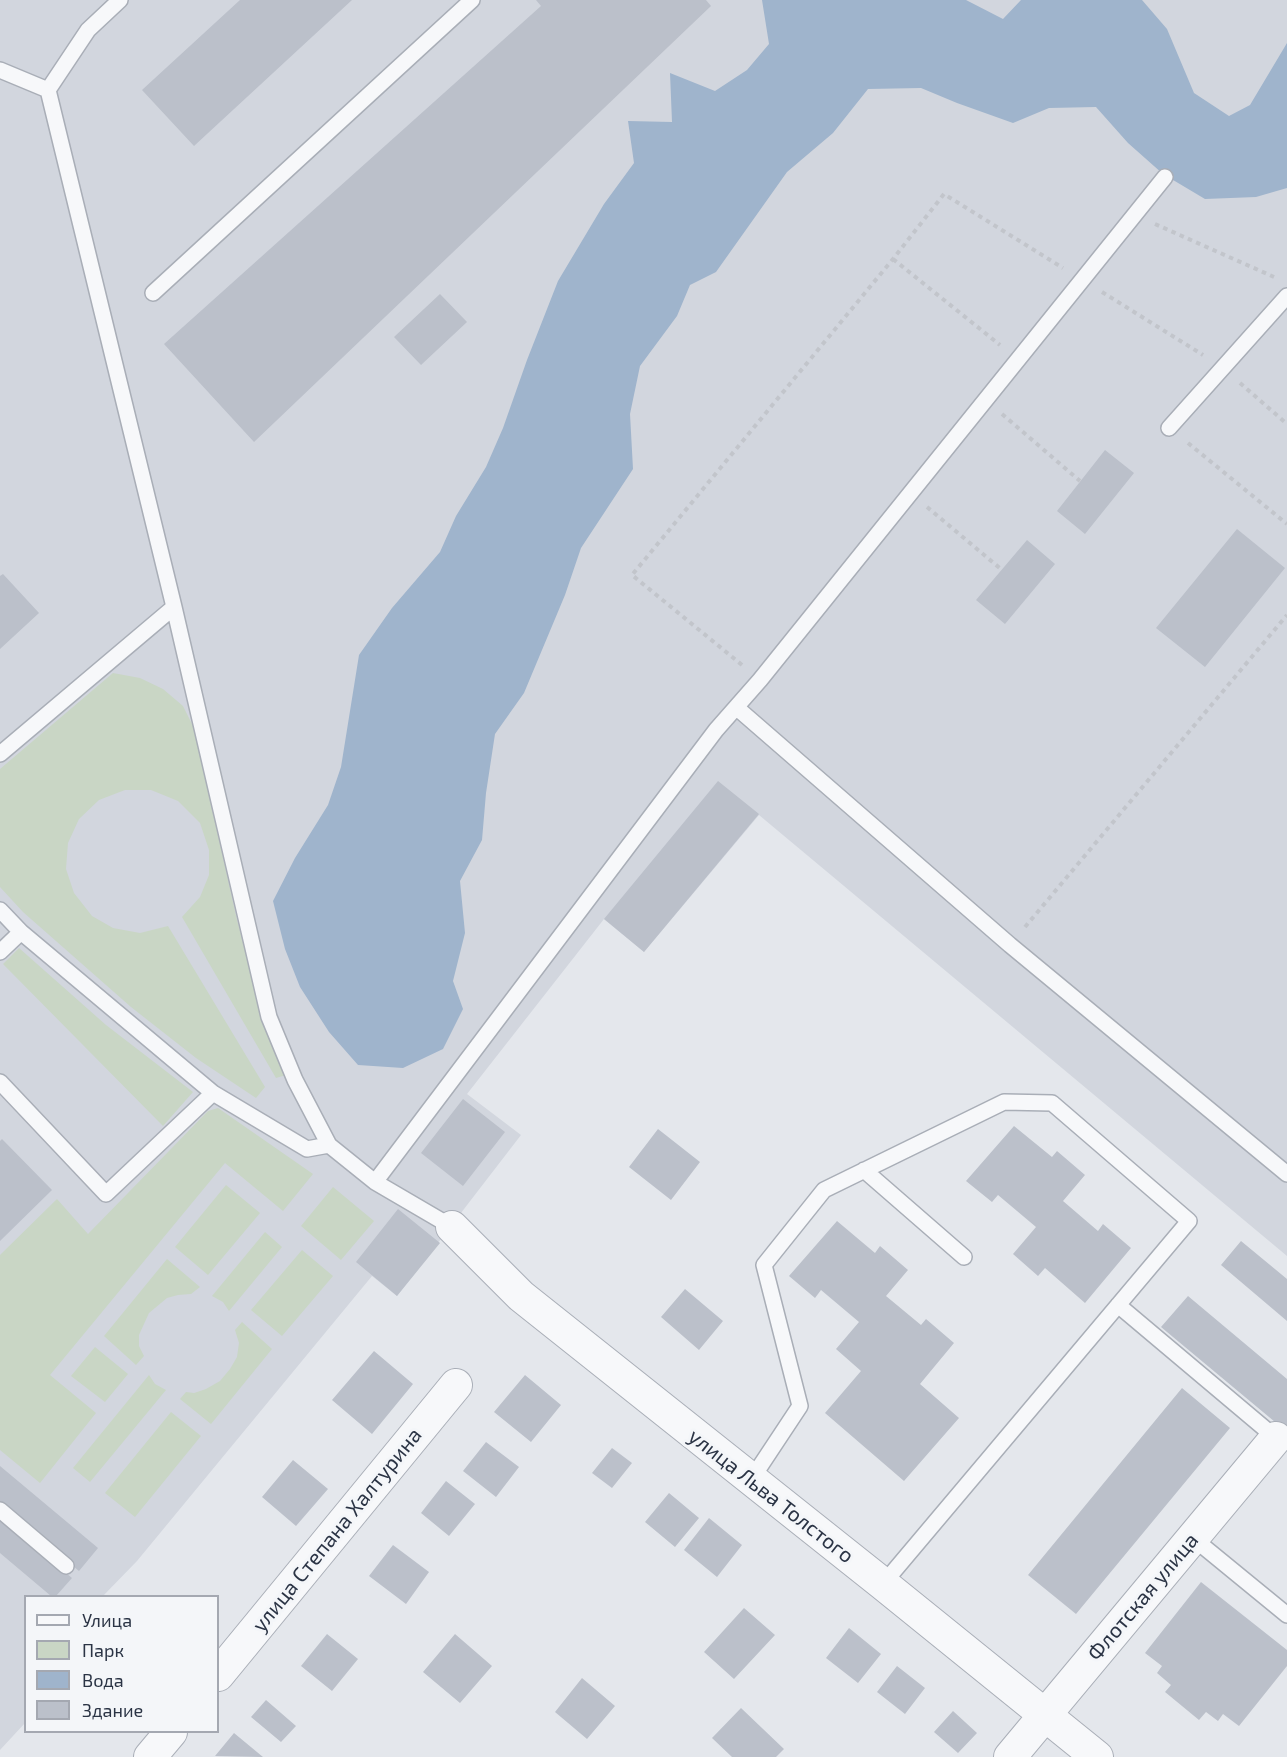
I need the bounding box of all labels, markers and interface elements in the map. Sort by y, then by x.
street label: улица Степана Халтурина [247,1423,427,1637]
street label: улица Льва Толстого [683,1424,859,1568]
street label: Флотская улица [1082,1528,1204,1666]
legend [24,1595,219,1733]
text: Улица [82,1609,132,1631]
text: Парк [82,1639,124,1661]
text: Вода [82,1669,124,1691]
text: Здание [82,1699,143,1721]

